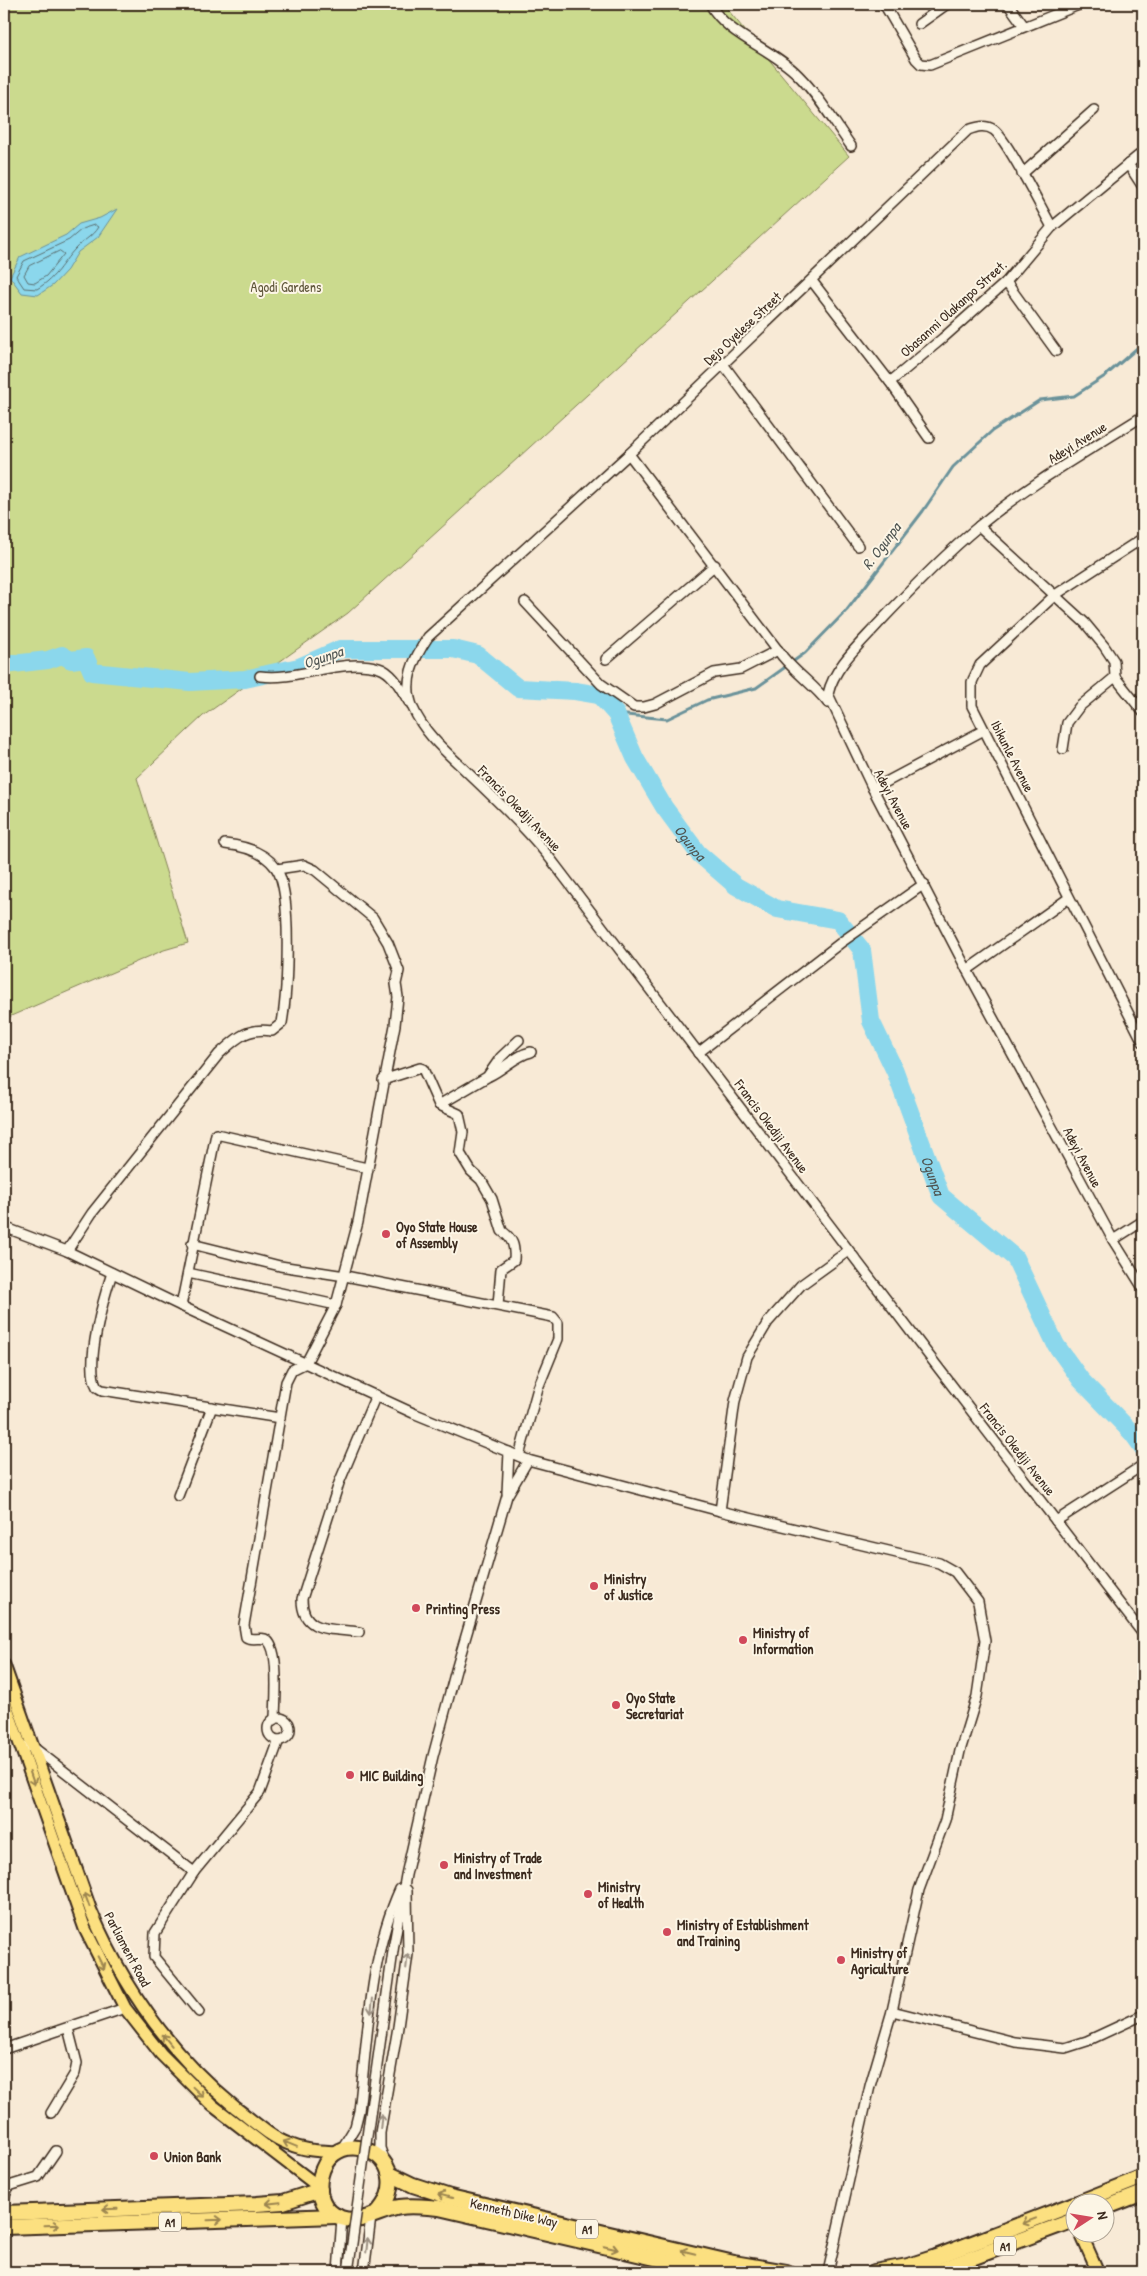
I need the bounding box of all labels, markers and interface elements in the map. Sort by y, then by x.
street label: Obasanmi Olakanpo Street. [896,255,1011,362]
park label: Agodi Gardens [251,277,321,297]
street label: Dejo Oyelese Street [699,287,786,370]
street label: Adeyi Avenue [1044,416,1111,468]
water label: R. Ogunpa [856,517,907,574]
water label: Ogunpa [301,640,347,673]
street label: Ibikunle Avenue [987,717,1039,795]
street label: Francis Okediji Avenue [473,760,566,856]
street label: Adeyi Avenue [869,766,918,833]
water label: Ogunpa [670,820,712,867]
street label: Francis Okediji Avenue [729,1075,814,1178]
street label: Adeyi Avenue [1058,1124,1107,1191]
water label: Ogunpa [917,1153,951,1200]
place label: Oyo State House of Assembly [396,1217,478,1254]
marker: Oyo State House of Assembly [380,1228,392,1240]
street label: Francis Okediji Avenue [974,1398,1060,1500]
place label: Ministry of Justice [604,1569,653,1604]
marker: Ministry of Justice [588,1580,600,1592]
place label: Printing Press [426,1599,500,1620]
marker: Printing Press [410,1602,422,1614]
place label: Ministry of Information [753,1623,814,1658]
marker: Ministry of Information [737,1634,749,1646]
place label: Oyo State Secretariat [626,1688,685,1723]
marker: Oyo State Secretariat [610,1699,622,1711]
place label: MIC Building [360,1766,423,1787]
marker: MIC Building [344,1769,356,1781]
one-way arrow [28,1770,37,1785]
place label: Ministry of Trade and Investment [454,1848,542,1883]
marker: Ministry of Trade and Investment [438,1859,450,1871]
place label: Ministry of Health [598,1877,644,1912]
marker: Ministry of Health [582,1888,594,1900]
one-way arrow [82,1892,91,1908]
street label: Parliament Road [100,1908,156,1990]
place label: Ministry of Establishment and Training [677,1915,810,1952]
marker: Ministry of Establishment and Training [661,1926,673,1938]
place label: Ministry of Agriculture [851,1943,909,1980]
one-way arrow [402,1953,412,1969]
marker: Ministry of Agriculture [835,1954,847,1966]
one-way arrow [97,1955,106,1970]
one-way arrow [367,1998,377,2014]
one-way arrow [162,2034,173,2047]
one-way arrow [191,2086,204,2098]
one-way arrow [376,2113,386,2129]
one-way arrow [283,2139,298,2148]
place label: Union Bank [164,2147,221,2166]
marker: Union Bank [148,2150,160,2162]
one-way arrow [437,2190,453,2200]
street label: Kenneth Dike Way [468,2193,560,2232]
north arrow [1064,2194,1114,2244]
one-way arrow [265,2198,281,2208]
one-way arrow [102,2204,118,2214]
text: N [1093,2210,1113,2221]
road number: A1 [159,2212,181,2232]
one-way arrow [207,2216,223,2225]
one-way arrow [1022,2217,1037,2226]
road number: A1 [576,2220,598,2238]
one-way arrow [44,2221,60,2230]
road number: A1 [994,2236,1016,2256]
one-way arrow [362,2237,372,2253]
one-way arrow [603,2244,619,2253]
one-way arrow [681,2247,697,2256]

